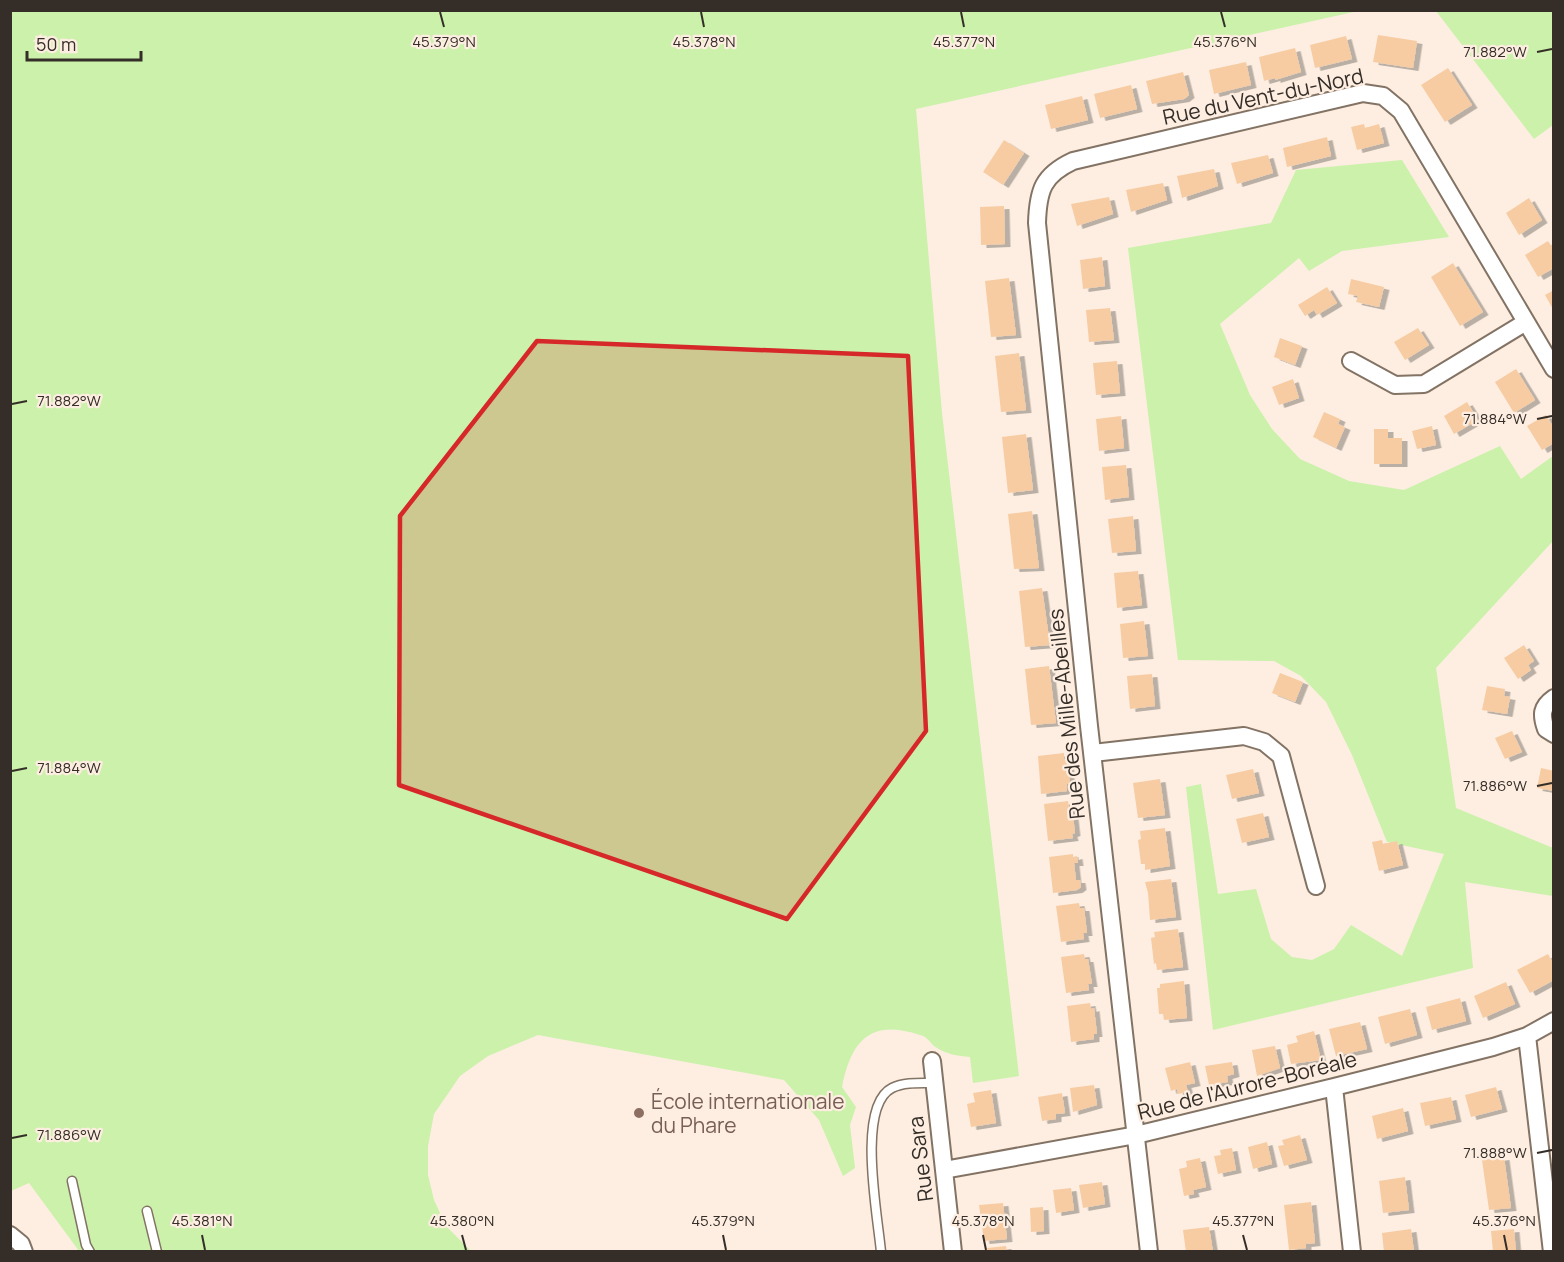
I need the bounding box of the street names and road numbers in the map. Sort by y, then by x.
street label: Rue du Vent-du-Nord [1160,61,1366,131]
street label: Rue des Mille-Abeilles [1041,608,1091,820]
street label: Rue de l'Aurore-Boréale [1134,1044,1360,1126]
street label: Rue Sara [901,1115,939,1203]

